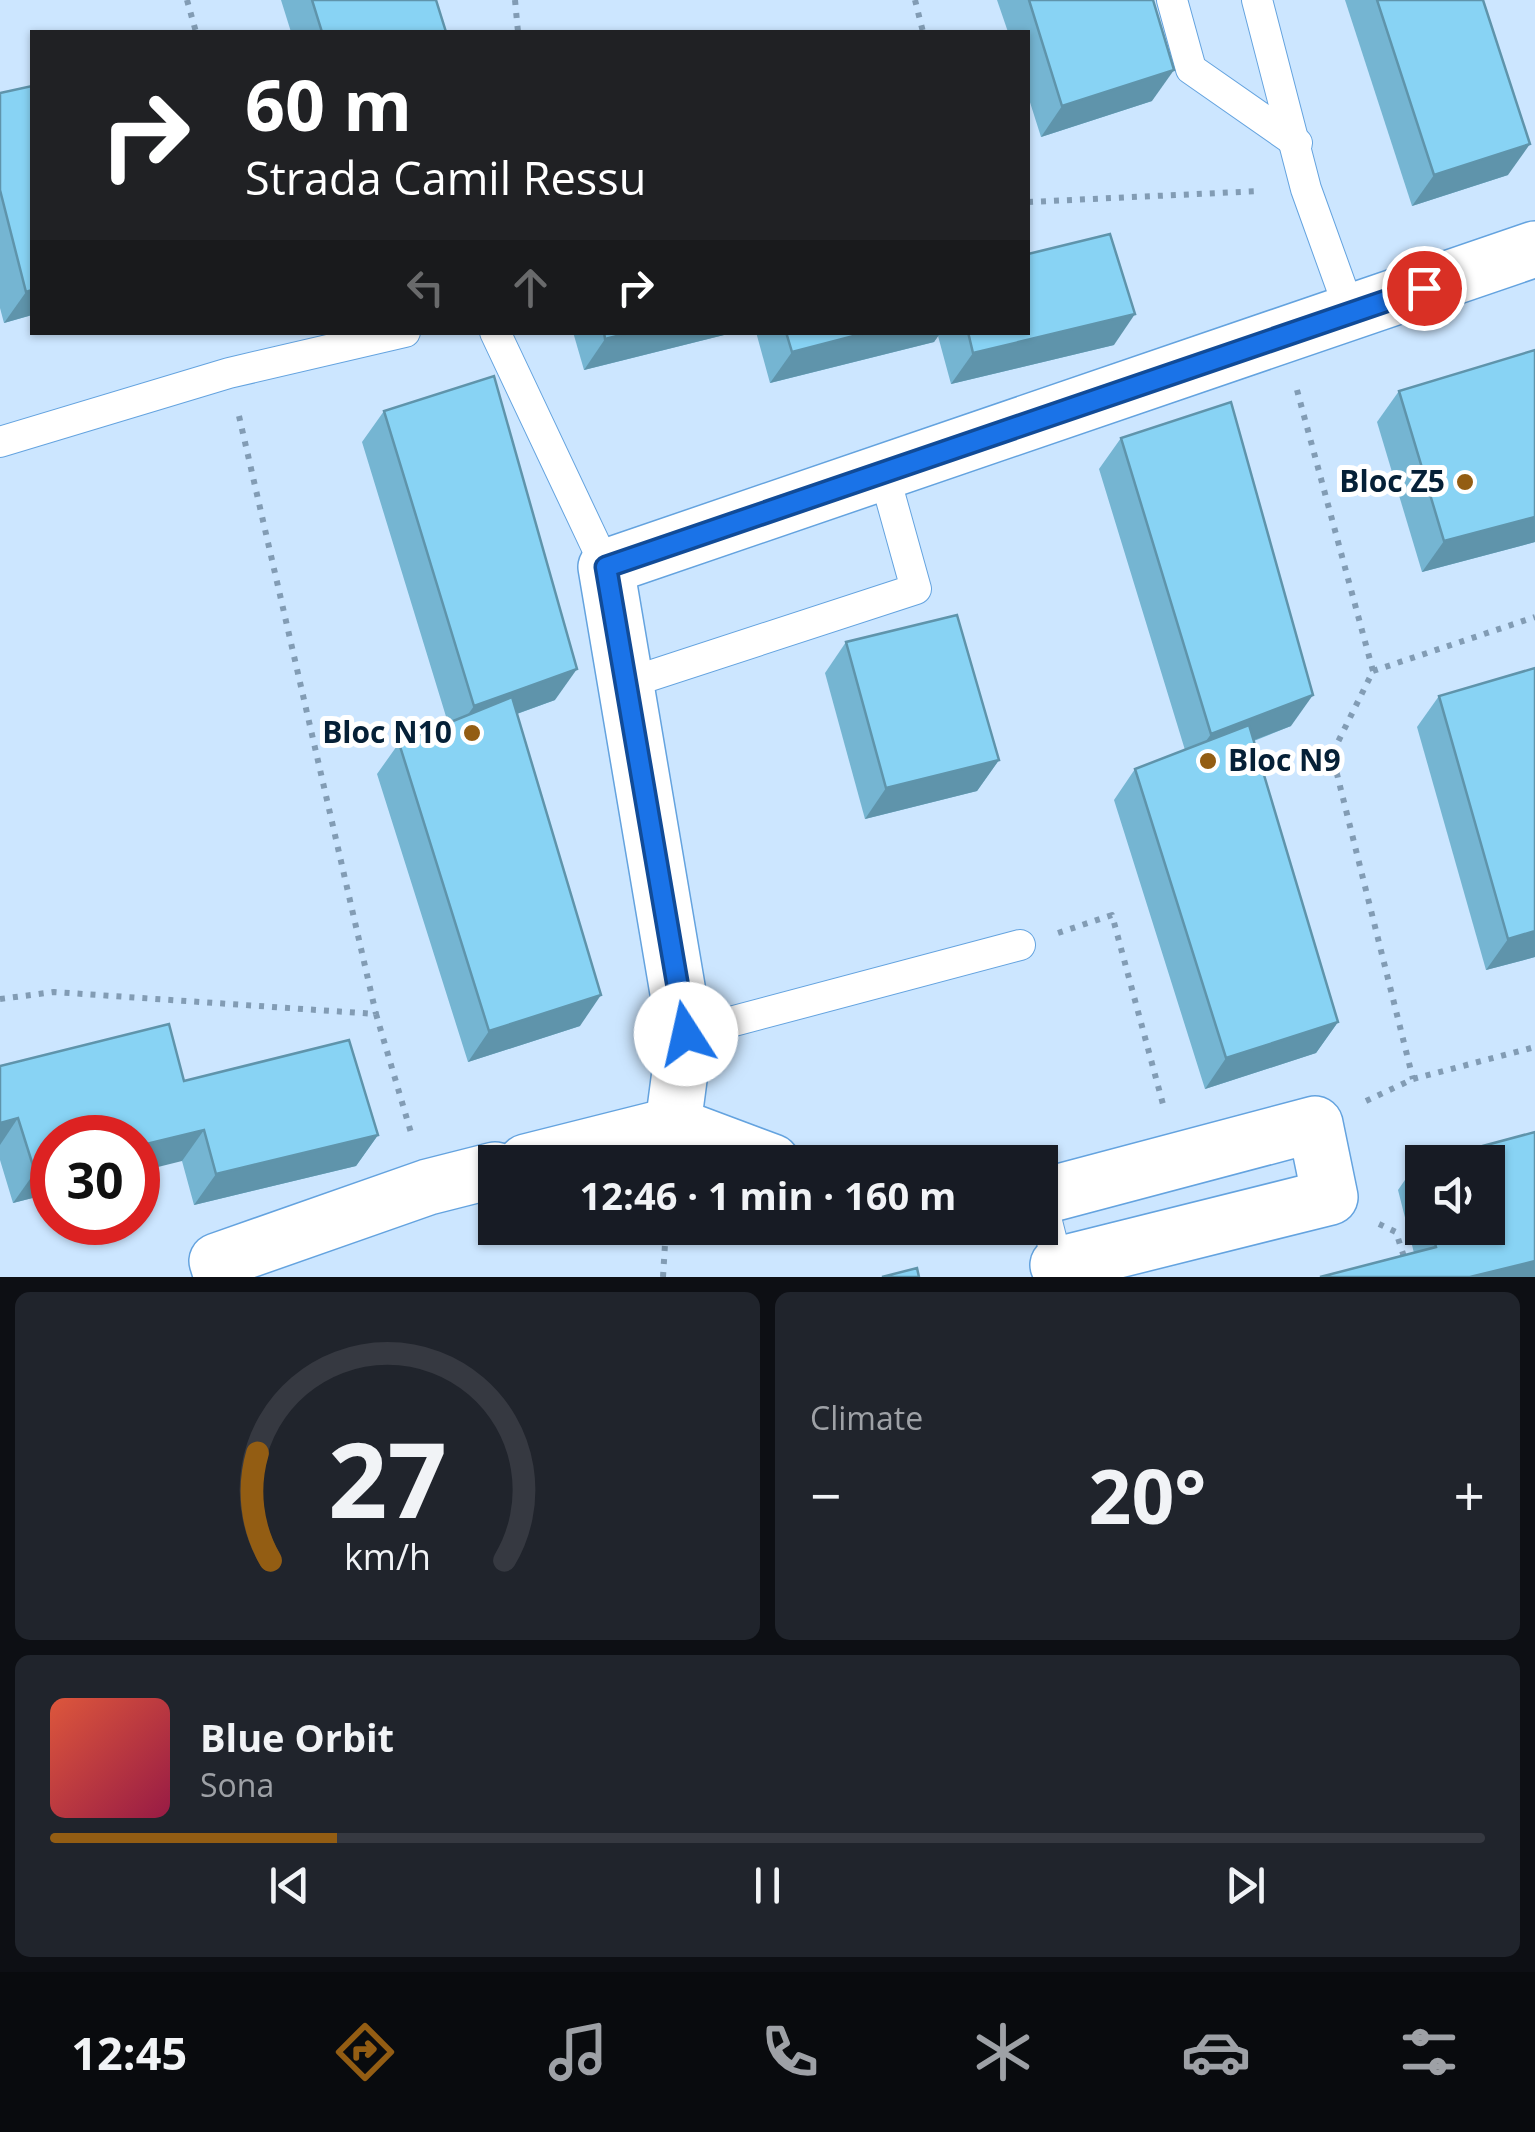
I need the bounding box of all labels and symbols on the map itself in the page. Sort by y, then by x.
pin [1382,246,1467,331]
place label: Bloc Z5 [1339,460,1445,501]
marker: Bloc Z5 [1454,471,1476,493]
place label: Bloc N10 [322,711,452,752]
marker: Bloc N10 [461,722,483,744]
place label: Bloc N9 [1228,739,1341,780]
marker: Bloc N9 [1197,750,1219,772]
position arrow [634,982,738,1086]
speed limit sign: 30 [30,1115,160,1245]

